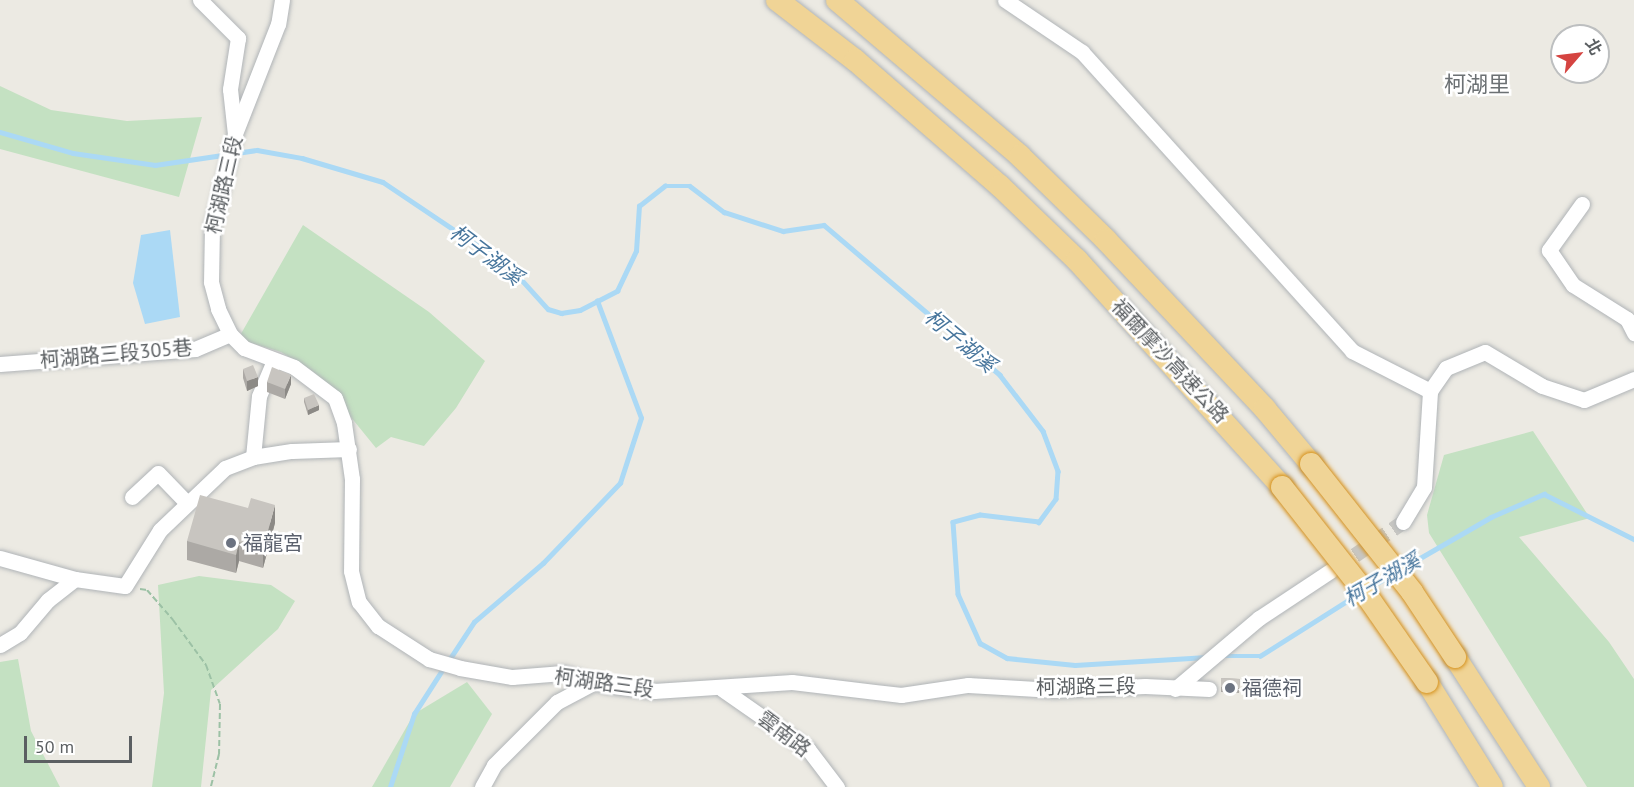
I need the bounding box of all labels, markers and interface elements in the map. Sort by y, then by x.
north arrow [1550,24,1610,84]
text: 北 [1582,35,1607,58]
district label: 柯湖里 [1444,72,1510,98]
street label: 柯湖路三段 [201,134,247,236]
water label: 柯子湖溪 [445,220,527,290]
street label: 福爾摩沙高速公路 [1107,294,1233,428]
water label: 柯子湖溪 [920,304,1000,378]
street label: 柯湖路三段305巷 [39,335,193,373]
place label: 福龍宮 [243,531,303,555]
marker: 福龍宮 [224,536,238,550]
water label: 柯子湖溪 [1339,548,1425,612]
street label: 柯湖路三段 [553,664,655,702]
street label: 柯湖路三段 [1036,674,1136,700]
place label: 福德祠 [1242,676,1302,700]
marker: 福德祠 [1223,681,1237,695]
street label: 雲南路 [753,706,815,762]
scale bar [27,724,135,762]
text: 50 m [35,735,74,758]

